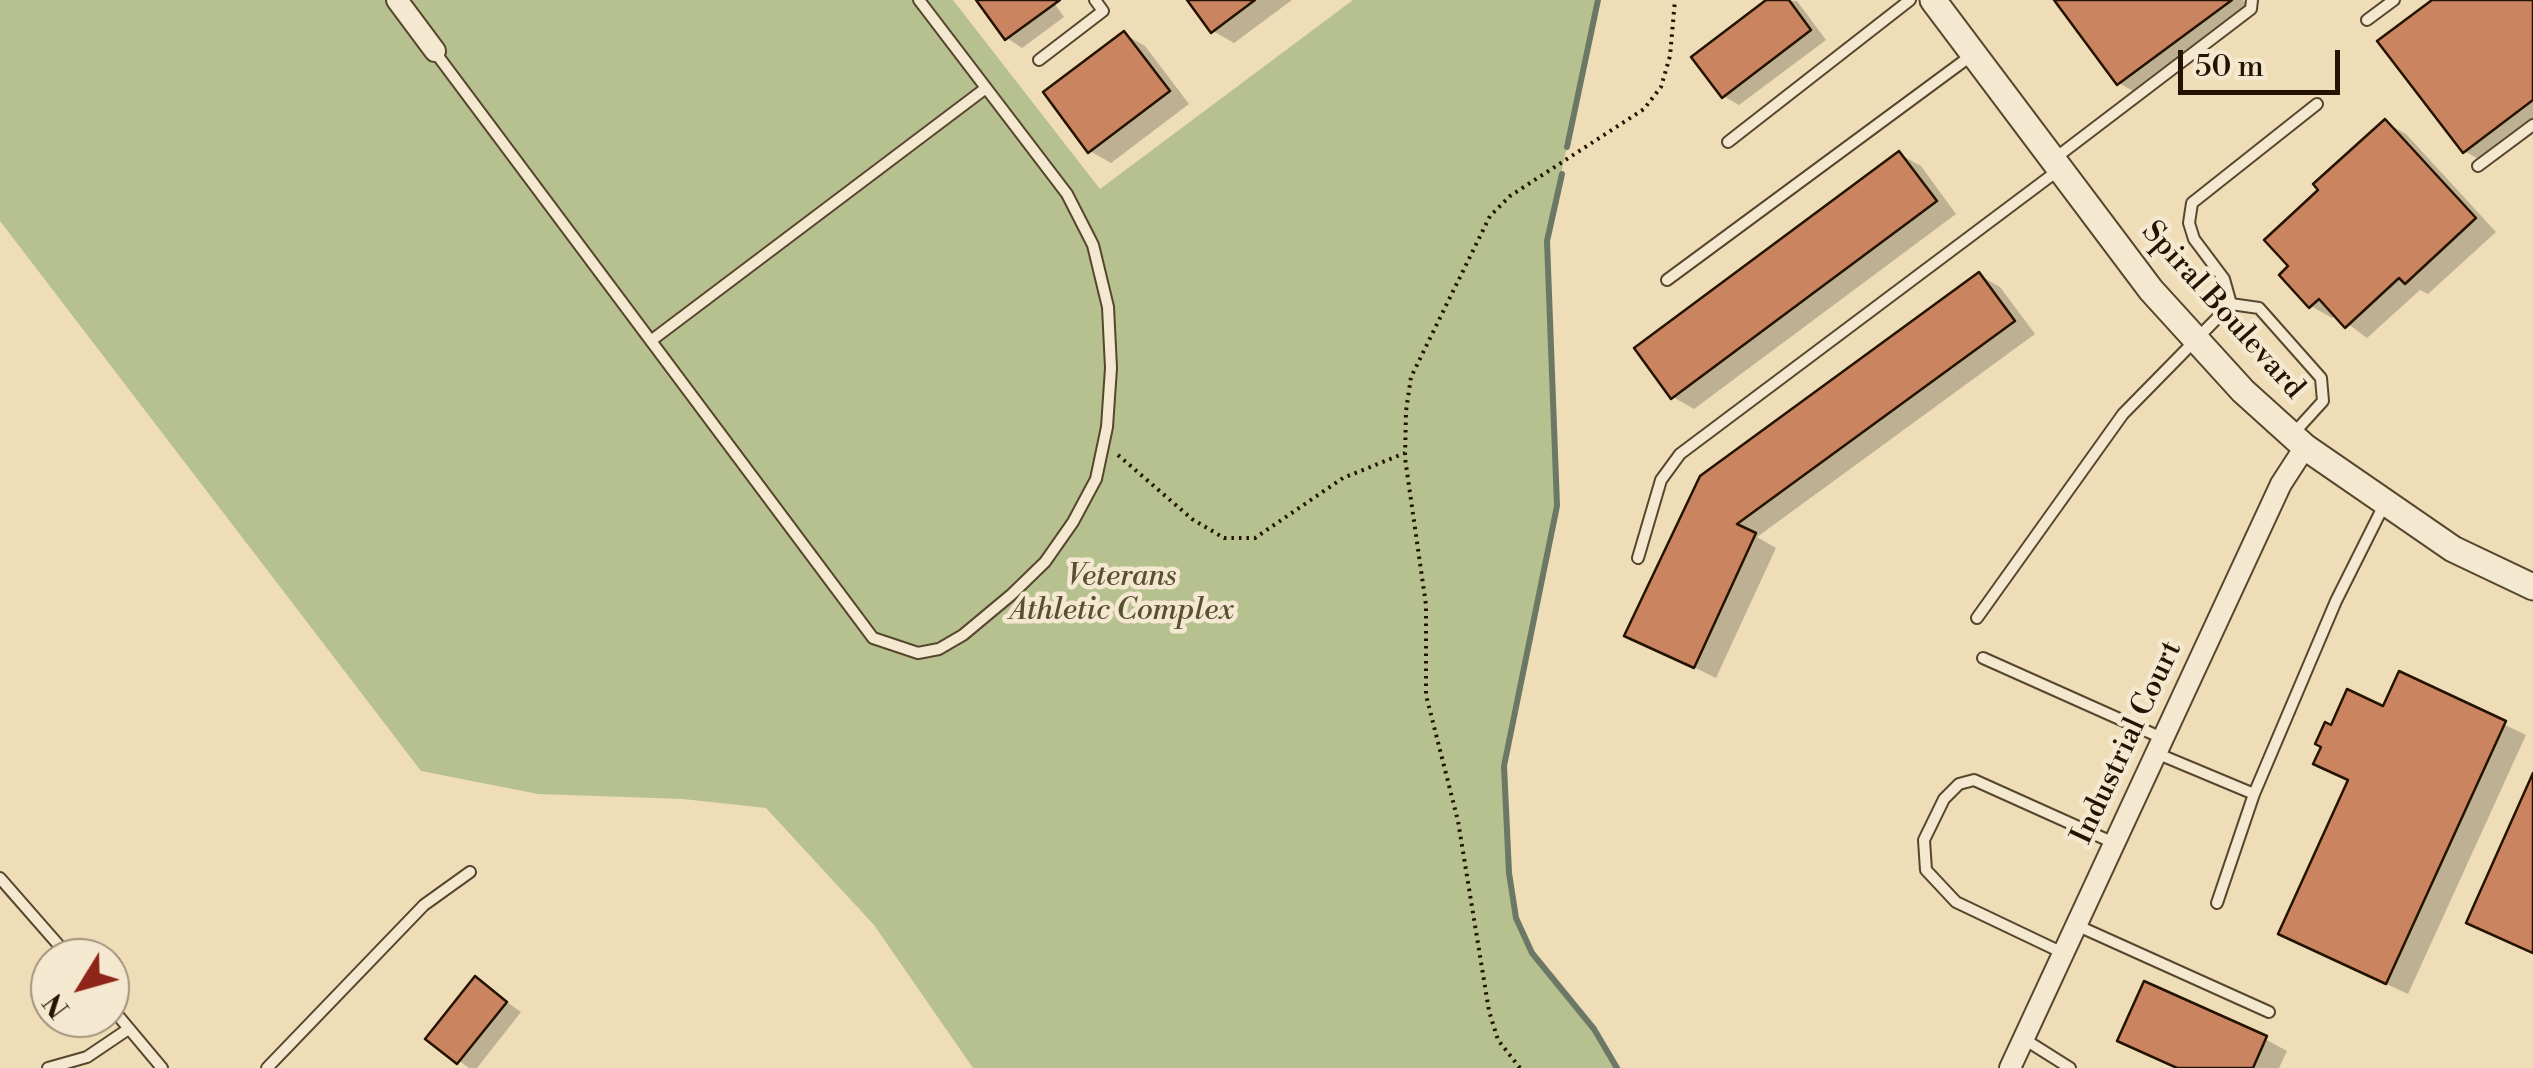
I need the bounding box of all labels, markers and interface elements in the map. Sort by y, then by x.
scale bar [2183,30,2346,92]
text: 50 m [2195,48,2264,86]
street label: Spiral Boulevard [2133,215,2311,407]
park label: Veterans Athletic Complex [1010,560,1234,630]
street label: Industrial Court [2065,636,2191,850]
north arrow [30,938,130,1038]
text: N [37,986,78,1025]

